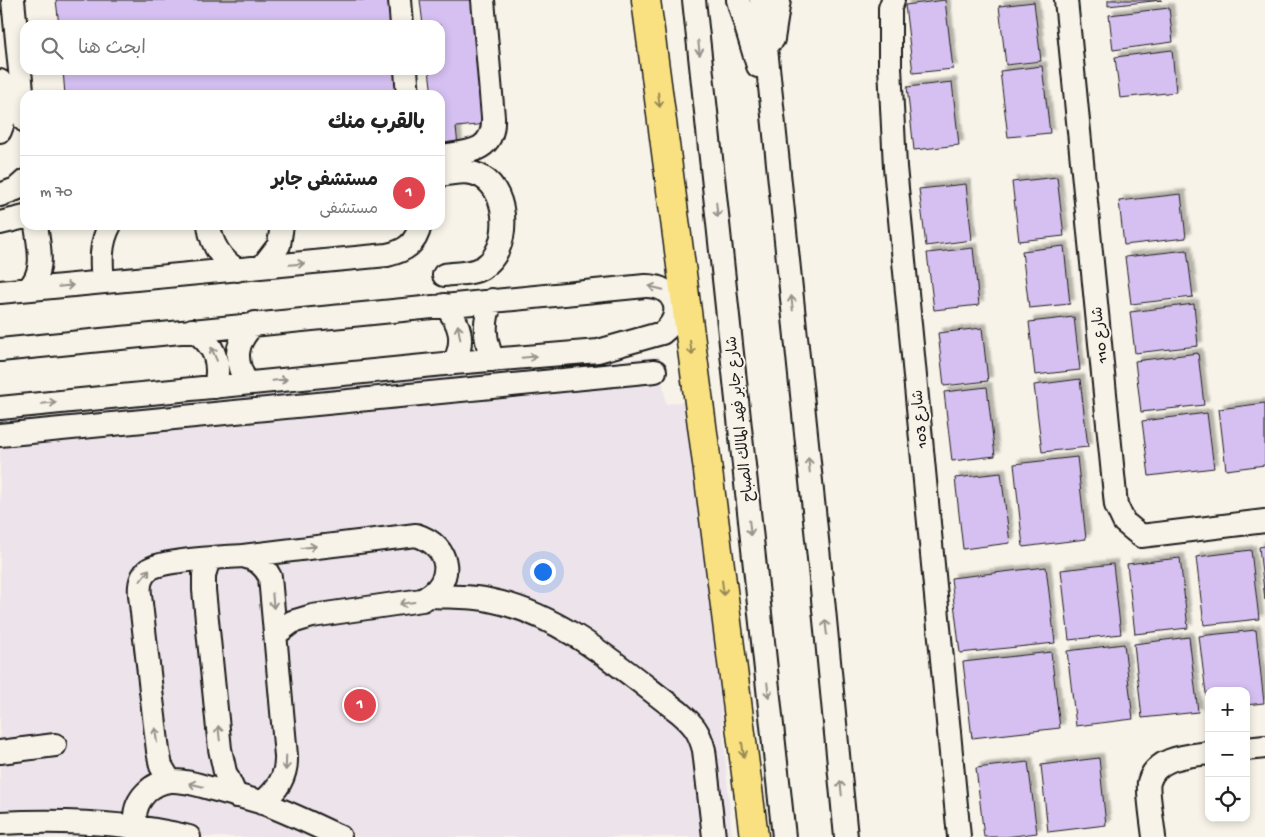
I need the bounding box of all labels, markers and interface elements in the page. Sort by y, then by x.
search box [20,20,445,75]
icon: search [38,34,66,62]
text: ابحث هنا [78,38,146,61]
one-way arrow [694,40,704,56]
one-way arrow [654,92,664,108]
text: بالقرب منك [328,112,425,137]
text: مستشفى جابر [272,170,378,193]
text: 70 m [40,184,73,203]
text: 1 [406,184,412,203]
text: مستشفى [319,201,378,220]
one-way arrow [712,202,722,218]
one-way arrow [289,259,305,269]
one-way arrow [58,281,74,291]
one-way arrow [648,283,664,292]
one-way arrow [787,296,797,312]
street label: شارع 110 [1089,306,1113,365]
one-way arrow [454,325,464,341]
street label: شارع جابر فهد المالك الصباح [723,335,759,503]
one-way arrow [687,340,697,356]
one-way arrow [208,347,218,362]
one-way arrow [520,352,536,361]
one-way arrow [272,375,288,385]
street label: شارع 103 [909,389,933,450]
one-way arrow [40,399,56,408]
one-way arrow [804,457,814,473]
one-way arrow [745,520,755,536]
one-way arrow [300,542,316,552]
your location [530,559,556,585]
one-way arrow [140,569,151,582]
one-way arrow [718,580,728,596]
one-way arrow [268,592,278,608]
one-way arrow [399,598,415,608]
one-way arrow [821,619,830,635]
one-way arrow [763,681,773,697]
pin: 1 [344,686,376,724]
map controls [1205,687,1250,822]
button: + [1205,687,1250,732]
one-way arrow [214,725,224,741]
one-way arrow [151,727,161,743]
button: − [1205,732,1250,777]
one-way arrow [738,741,748,757]
one-way arrow [281,754,291,770]
button: locate [1205,777,1250,822]
one-way arrow [188,779,204,789]
one-way arrow [836,781,846,797]

